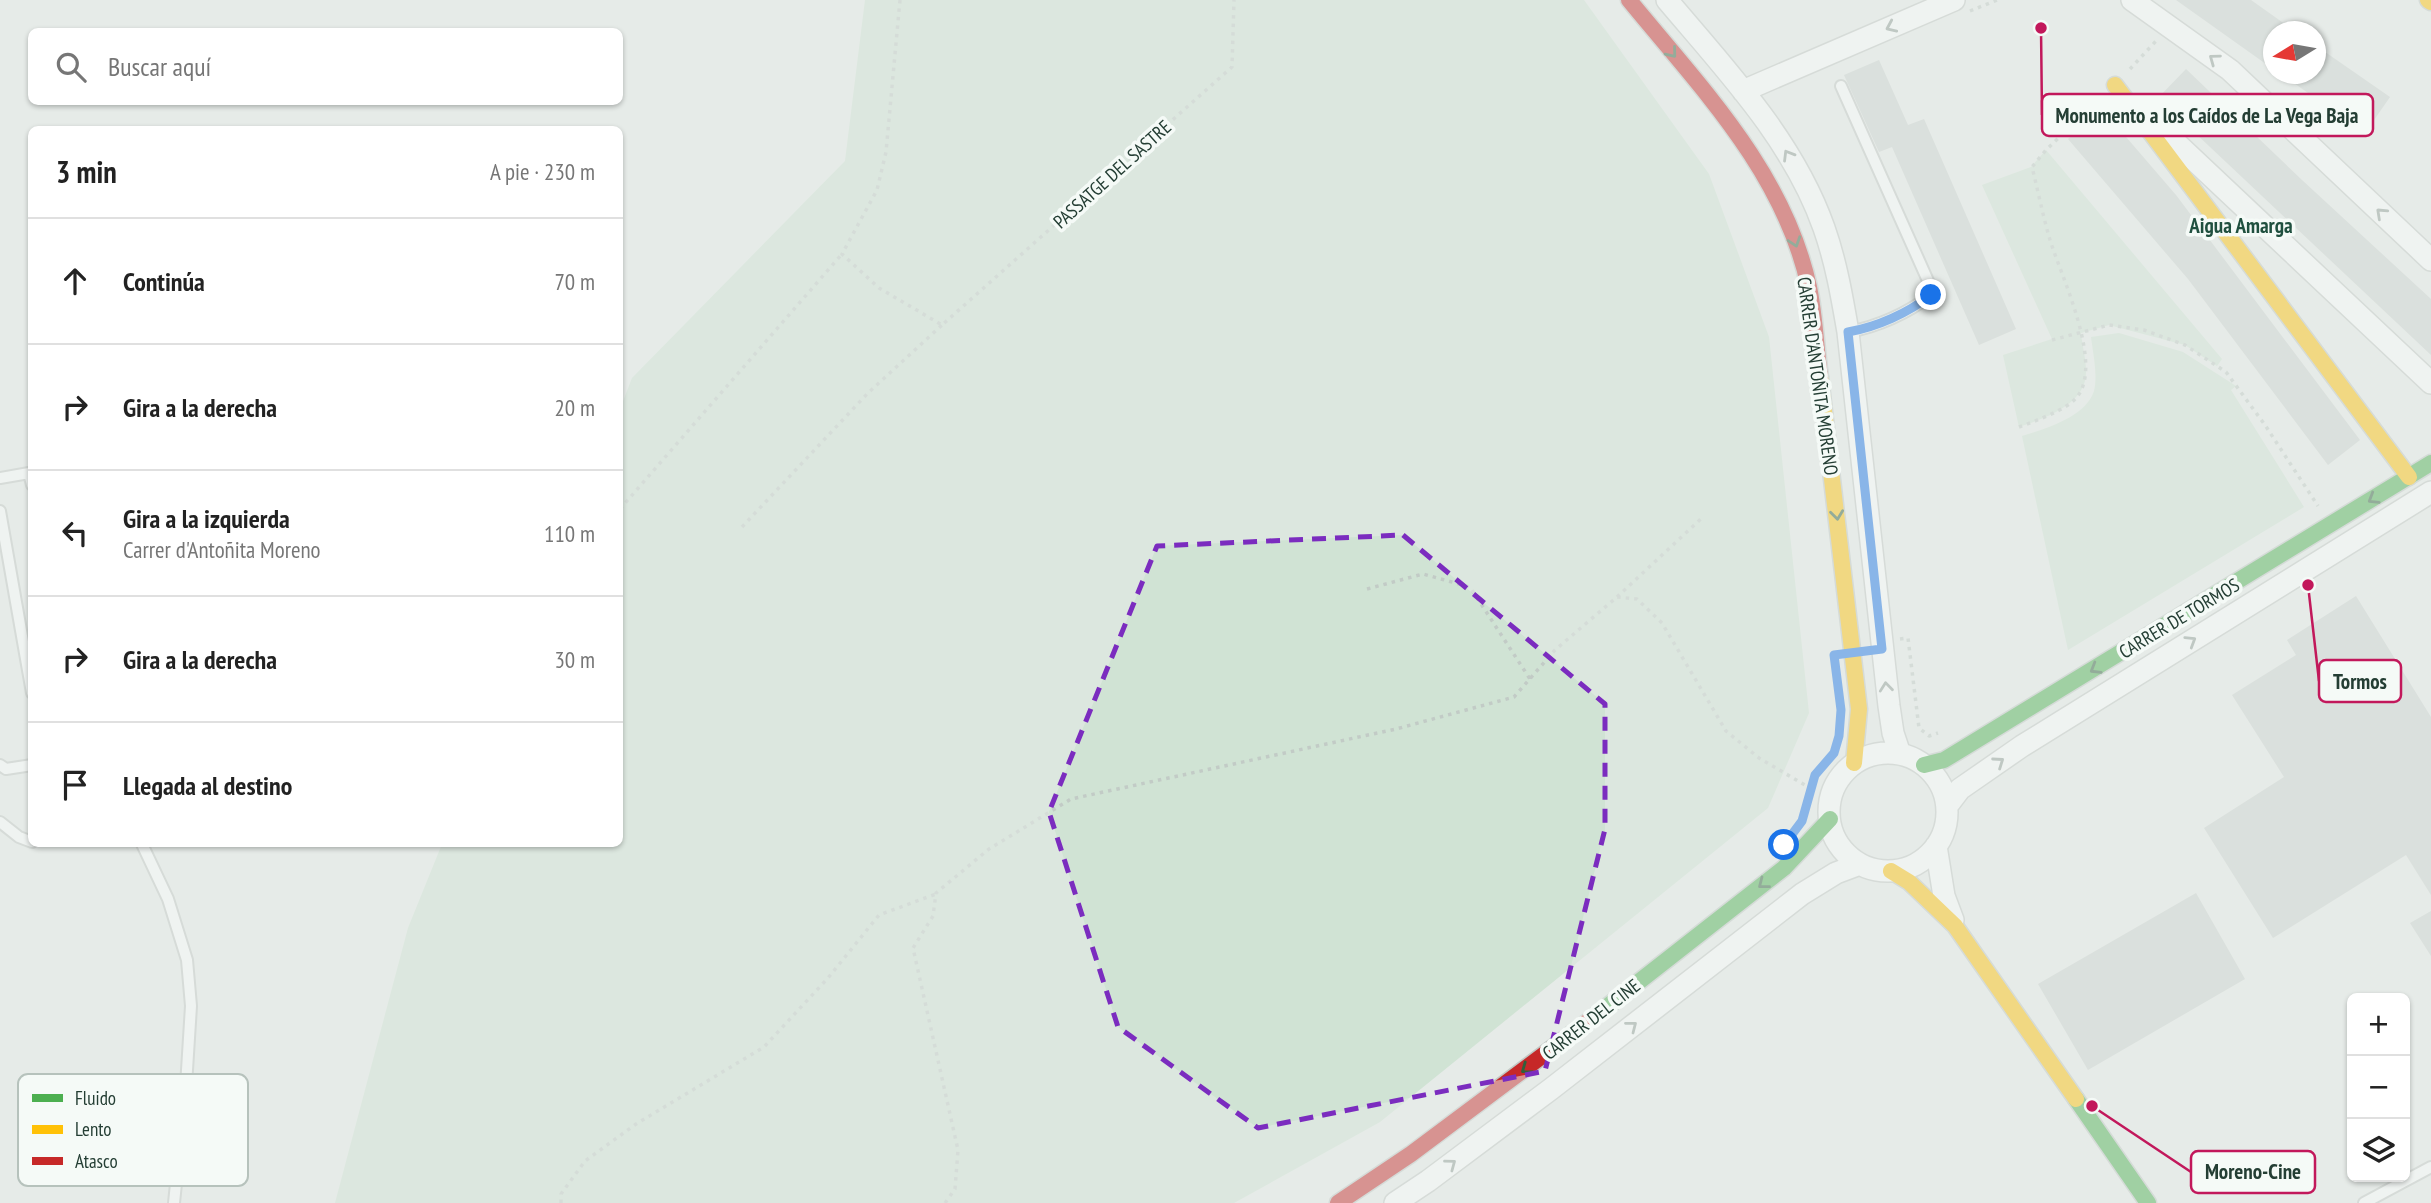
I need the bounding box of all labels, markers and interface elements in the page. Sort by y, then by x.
one-way arrow [1886,19,1898,33]
north arrow [2263,21,2326,84]
search box [28,28,623,105]
one-way arrow [1664,44,1676,57]
icon: search [52,48,90,86]
text: Buscar aquí [108,50,211,83]
one-way arrow [2209,55,2222,67]
callout: Monumento a los Caídos de La Vega Baja [2042,94,2373,136]
text: Monumento a los Caídos de La Vega Baja [2055,102,2359,129]
street label: PASSATGE DEL SASTRE [1048,115,1176,233]
one-way arrow [1783,149,1796,162]
text: 3 min [56,152,117,191]
text: A pie · 230 m [490,157,595,186]
one-way arrow [2376,209,2389,222]
district label: Aigua Amarga [2188,212,2293,239]
one-way arrow [1787,236,1801,248]
icon: ahead [56,262,94,300]
text: Continúa [123,265,205,298]
text: 70 m [554,267,595,296]
street label: CARRER D'ANTOÑITA MORENO [1792,275,1844,477]
route end [1915,279,1946,310]
icon: right [56,388,94,426]
text: Gira a la derecha [123,391,277,424]
text: 20 m [554,393,595,422]
one-way arrow [2368,491,2381,504]
text: Gira a la izquierda [123,502,290,535]
one-way arrow [1829,510,1844,521]
icon: left [56,514,94,552]
text: 110 m [544,519,595,548]
text: Carrer d'Antoñita Moreno [123,535,321,564]
street label: CARRER DE TORMOS [2114,573,2244,663]
one-way arrow [2183,637,2196,650]
icon: right [56,640,94,678]
text: Gira a la derecha [123,643,277,676]
text: 30 m [554,645,595,674]
one-way arrow [2090,660,2103,673]
callout: Tormos [2319,660,2401,702]
text: Tormos [2333,668,2387,695]
one-way arrow [1879,681,1894,693]
one-way arrow [1991,758,2004,770]
icon: arrive [56,766,94,804]
text: Llegada al destino [123,769,292,802]
route start [1768,829,1799,860]
one-way arrow [1759,875,1771,888]
street label: CARRER DEL CINE [1537,973,1645,1065]
map controls [2347,993,2410,1182]
button: + [2347,993,2410,1056]
one-way arrow [1624,1022,1636,1035]
button: − [2347,1056,2410,1119]
one-way arrow [1521,1061,1534,1073]
legend [18,1074,248,1186]
text: Fluido [75,1086,116,1110]
text: Lento [75,1117,112,1141]
button: layers [2347,1119,2410,1182]
text: Atasco [75,1149,118,1173]
callout: Moreno-Cine [2191,1151,2315,1193]
text: Moreno-Cine [2205,1158,2301,1185]
one-way arrow [1443,1160,1455,1173]

